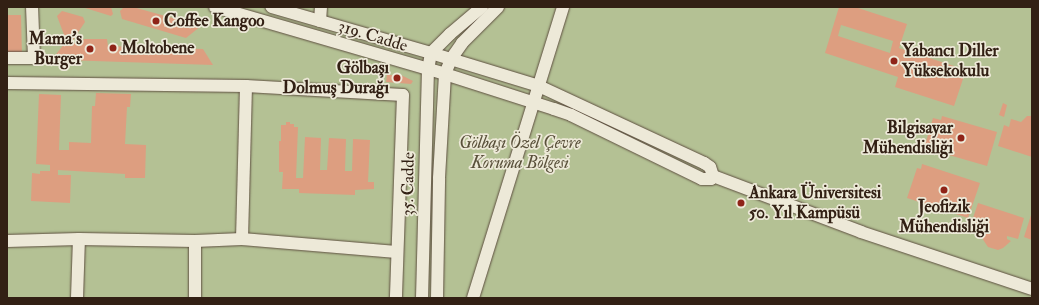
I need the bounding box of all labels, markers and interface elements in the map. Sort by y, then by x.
place label: Coffee Kangoo [164,11,264,31]
marker: Coffee Kangoo [151,16,161,26]
street label: 319. Cadde [336,16,410,56]
place label: Mama's Burger [29,29,82,69]
place label: Moltobene [121,38,194,58]
place label: Yabancı Diller Yüksekokulu [902,41,999,81]
marker: Moltobene [108,43,118,53]
marker: Mama's Burger [85,44,95,54]
marker: Yabancı Diller Yüksekokulu [889,56,899,66]
place label: Gölbaşı Dolmuş Durağı [283,58,389,98]
marker: Gölbaşı Dolmuş Durağı [392,73,402,83]
place label: Bilgisayar Mühendisliği [863,118,953,158]
park label: Gölbaşı Özel Çevre Koruma Bölgesi [459,133,581,173]
marker: Bilgisayar Mühendisliği [956,133,966,143]
street label: 35. Cadde [397,152,419,216]
place label: Ankara Üniversitesi 50. Yıl Kampüsü [749,183,881,223]
marker: Jeofizik Mühendisliği [939,185,949,195]
place label: Jeofizik Mühendisliği [899,197,989,237]
marker: Ankara Üniversitesi 50. Yıl Kampüsü [736,198,746,208]

